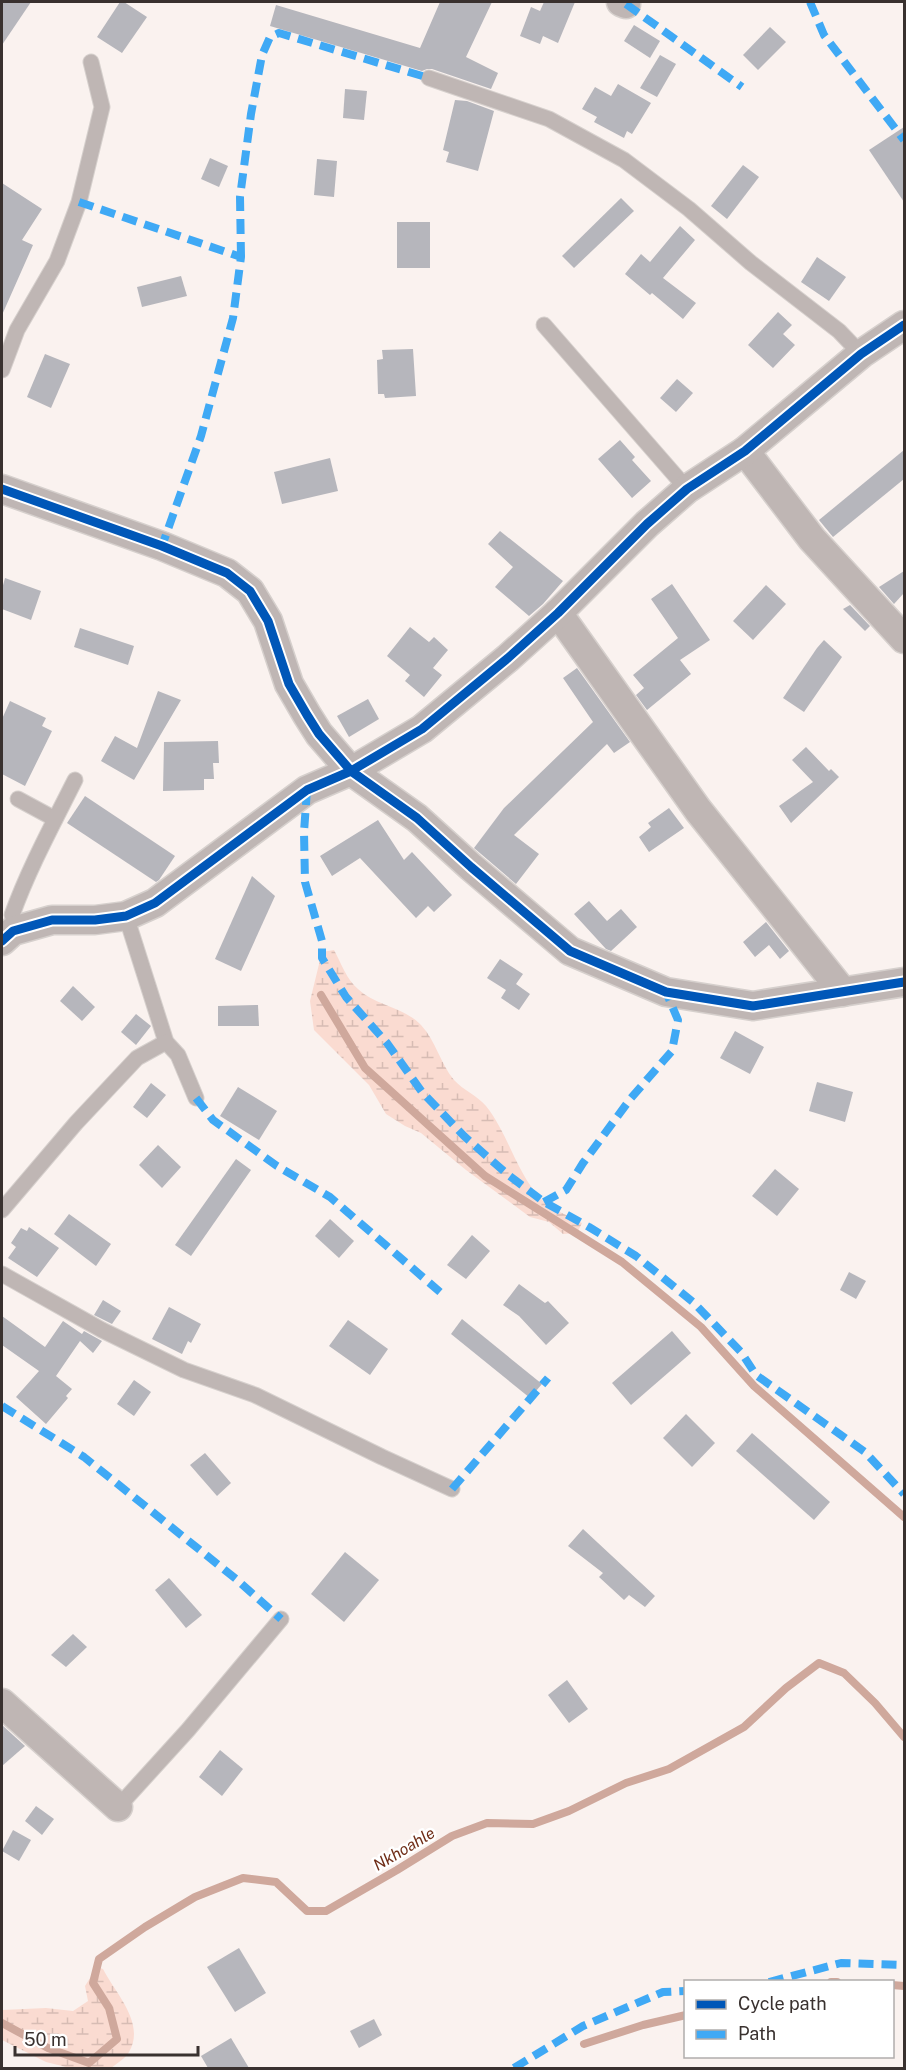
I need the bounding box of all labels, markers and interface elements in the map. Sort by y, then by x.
water label: Nkhoahle [370,1823,439,1875]
legend [684,1980,894,2058]
text: Cycle path [738,1993,827,2014]
scale bar [15,2019,198,2057]
text: Path [738,2023,776,2044]
text: 50 m [24,2029,67,2050]

